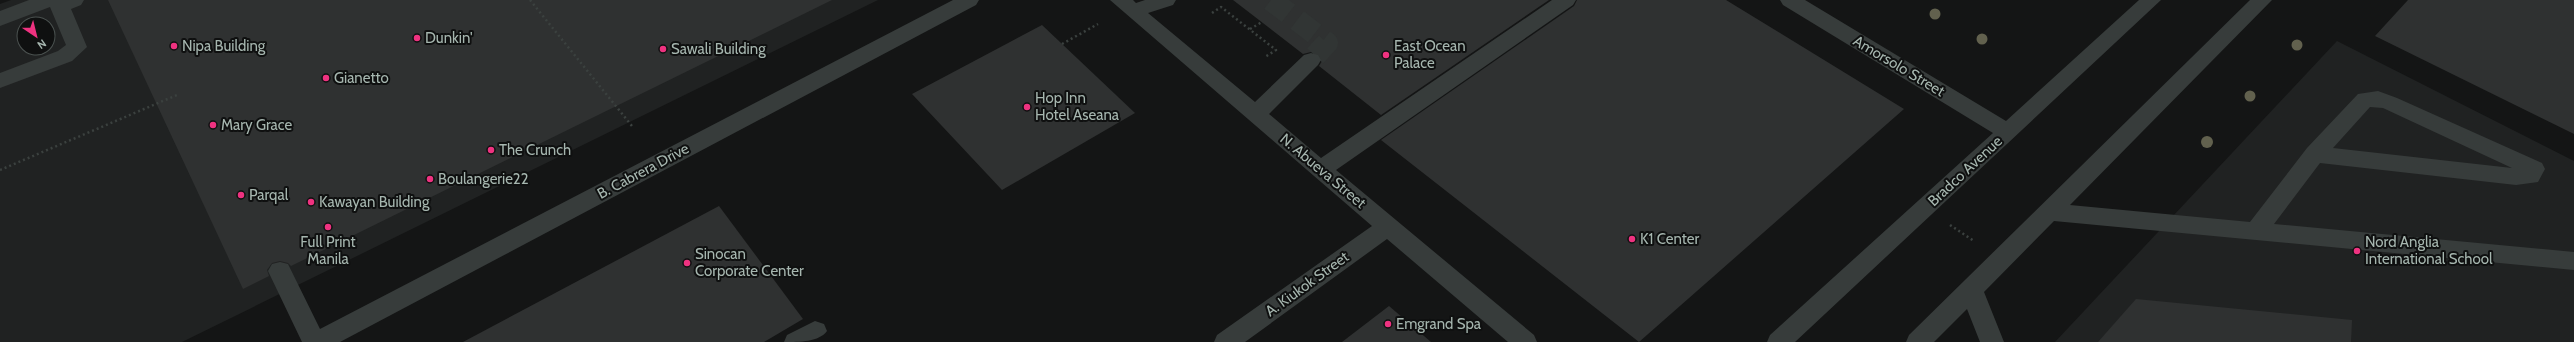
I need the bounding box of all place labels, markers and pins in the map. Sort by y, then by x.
place label: Dunkin' [425,29,473,47]
marker: Dunkin' [412,33,422,43]
place label: Nipa Building [182,37,266,55]
place label: East Ocean Palace [1394,37,1466,72]
place label: Sawali Building [671,40,766,58]
marker: Nipa Building [169,41,179,51]
marker: Sawali Building [658,44,668,54]
marker: East Ocean Palace [1381,50,1391,60]
place label: Gianetto [334,69,389,87]
marker: Gianetto [321,73,331,83]
place label: Hop Inn Hotel Aseana [1035,89,1120,124]
marker: Hop Inn Hotel Aseana [1022,102,1032,112]
place label: Mary Grace [221,116,293,134]
marker: Mary Grace [208,120,218,130]
place label: The Crunch [499,141,571,159]
marker: The Crunch [486,145,496,155]
place label: Boulangerie22 [438,170,529,188]
marker: Boulangerie22 [425,174,435,184]
place label: Parqal [249,186,289,204]
marker: Parqal [236,190,246,200]
place label: Kawayan Building [319,193,430,211]
marker: Kawayan Building [306,197,316,207]
marker: Full Print Manila [323,222,333,232]
place label: K1 Center [1640,230,1699,248]
place label: Full Print Manila [300,233,356,268]
place label: Nord Anglia International School [2365,233,2493,268]
marker: K1 Center [1627,234,1637,244]
place label: Sinocan Corporate Center [695,245,804,280]
marker: Nord Anglia International School [2352,246,2362,256]
marker: Sinocan Corporate Center [682,258,692,268]
place label: Emgrand Spa [1396,315,1482,333]
marker: Emgrand Spa [1383,319,1393,329]

